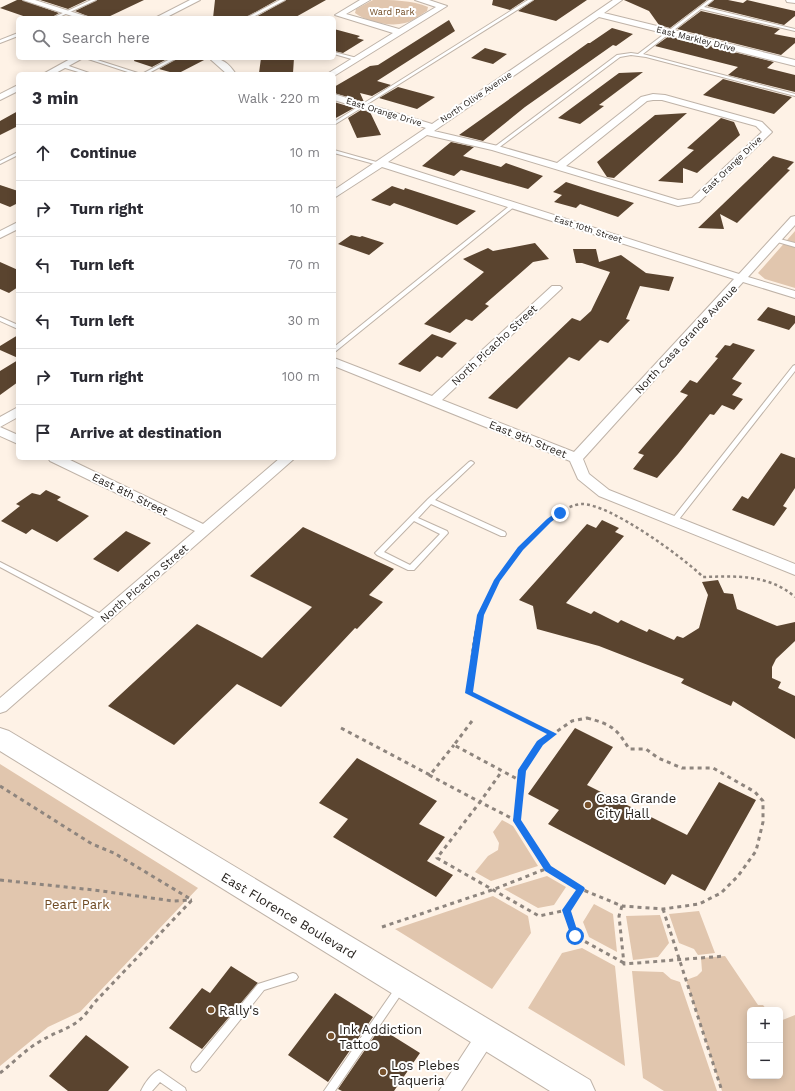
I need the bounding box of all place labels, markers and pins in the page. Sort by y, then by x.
place label: Casa Grande City Hall [596,791,676,821]
marker: Casa Grande City Hall [583,800,593,810]
place label: Rally's [219,1003,259,1018]
marker: Rally's [206,1005,216,1015]
place label: Ink Addiction Tattoo [339,1022,422,1052]
marker: Ink Addiction Tattoo [326,1031,336,1041]
place label: Los Plebes Taqueria [391,1058,460,1088]
marker: Los Plebes Taqueria [378,1067,388,1077]

